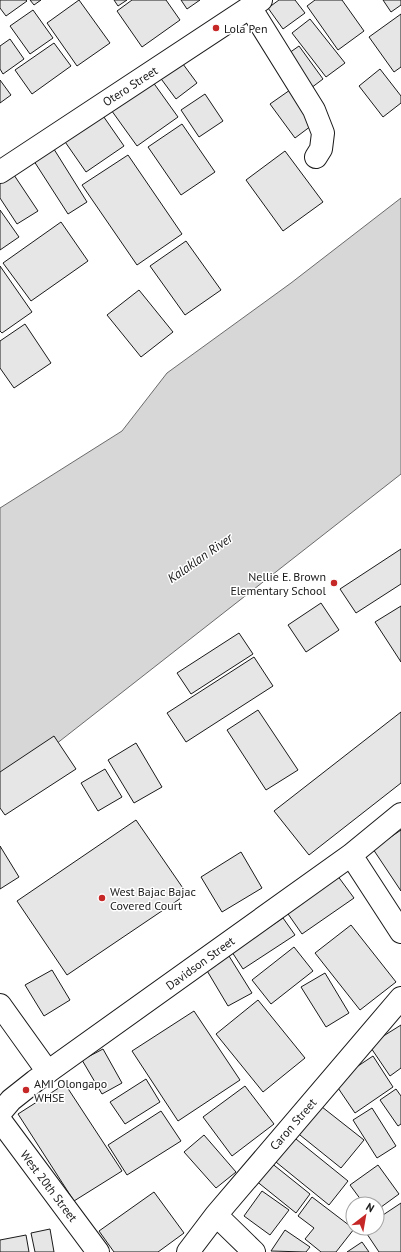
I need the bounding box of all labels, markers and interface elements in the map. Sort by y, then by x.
place label: Lola Pen [224,21,268,36]
marker: Lola Pen [211,23,221,33]
street label: Otero Street [100,63,160,109]
water label: Kalaklan River [164,529,236,587]
place label: Nellie E. Brown Elementary School [230,569,326,598]
marker: Nellie E. Brown Elementary School [329,578,339,588]
place label: West Bajac Bajac Covered Court [110,884,196,913]
marker: West Bajac Bajac Covered Court [97,893,107,903]
street label: Davidson Street [163,933,237,993]
place label: AMI Olongapo WHSE [34,1076,107,1105]
marker: AMI Olongapo WHSE [21,1085,31,1095]
street label: Caron Street [266,1095,320,1153]
street label: West 20th Street [17,1147,81,1225]
north arrow [345,1196,385,1236]
text: N [363,1200,377,1215]

